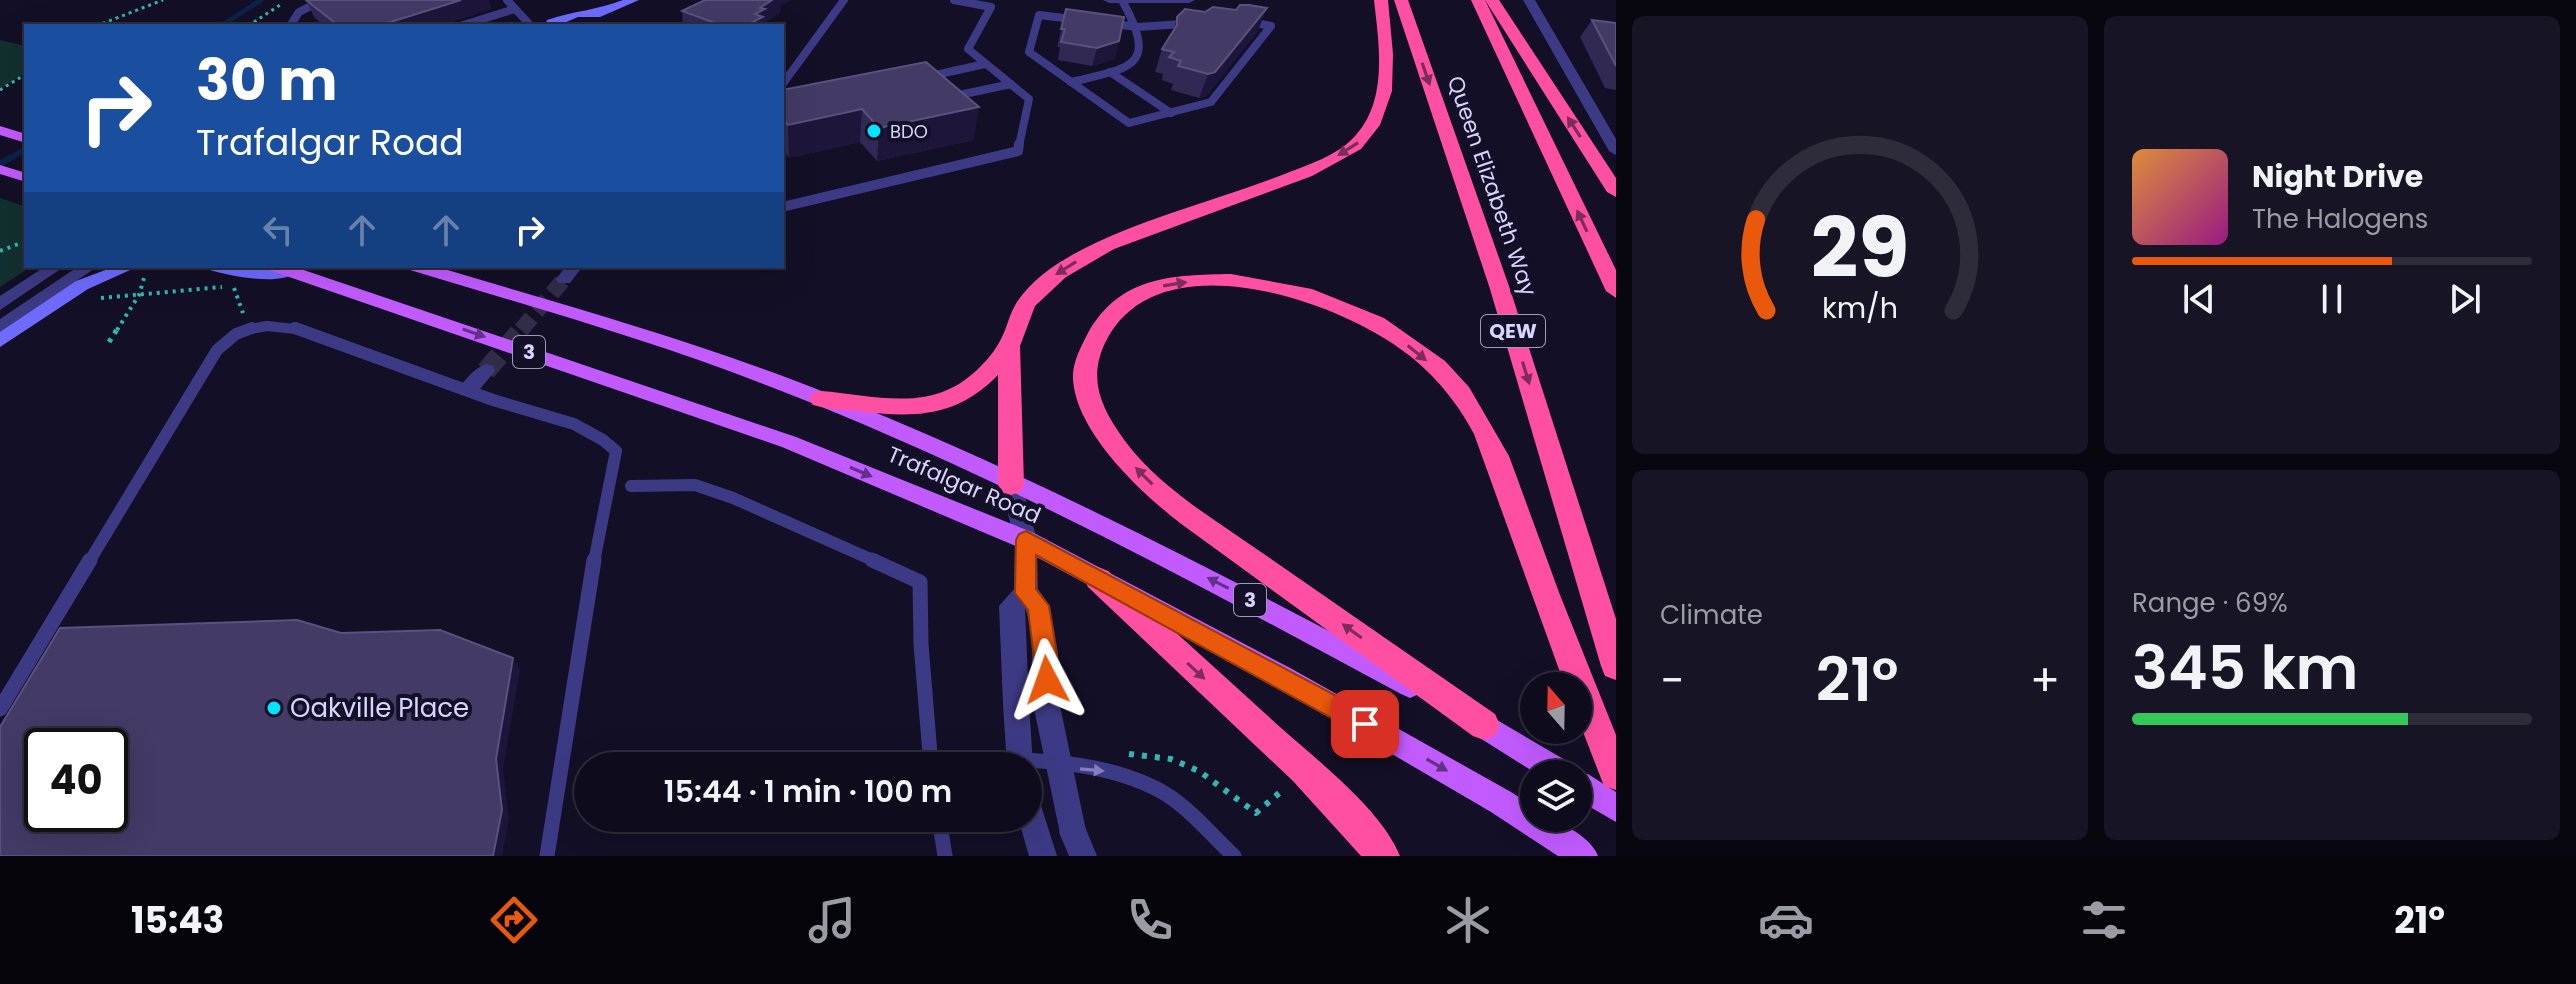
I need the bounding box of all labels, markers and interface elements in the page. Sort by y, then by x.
text: 30 m [196,41,338,120]
icon: right [64,56,168,160]
one-way arrow [1421,62,1433,86]
street label: Queen Elizabeth Way [1440,72,1544,301]
one-way arrow [1566,116,1581,137]
text: Trafalgar Road [196,117,464,168]
place label: BDO [890,119,928,144]
marker: BDO [865,122,883,140]
one-way arrow [1337,141,1359,155]
text: Night Drive [2252,155,2423,198]
text: 29 [1811,189,1909,305]
text: The Halogens [2252,201,2428,237]
icon: left [256,208,300,252]
icon: ahead [340,208,384,252]
icon: ahead [424,208,468,252]
icon: right [508,208,552,252]
one-way arrow [1576,209,1589,232]
one-way arrow [1055,261,1077,275]
one-way arrow [1163,277,1188,290]
icon: previous [2177,277,2221,321]
icon: pause [2310,277,2354,321]
icon: next [2443,277,2487,321]
text: km/h [1822,288,1898,328]
road number: QEW [1481,315,1545,347]
one-way arrow [463,328,487,340]
road number: 3 [513,336,545,368]
one-way arrow [1407,344,1427,361]
one-way arrow [1520,362,1533,386]
street label: Trafalgar Road [883,439,1045,531]
one-way arrow [849,466,873,479]
one-way arrow [1135,467,1154,486]
one-way arrow [1206,577,1229,590]
road number: 3 [1234,584,1266,616]
text: Range · 69% [2132,585,2288,621]
text: Climate [1660,597,1763,633]
one-way arrow [1342,624,1363,639]
text: 345 km [2132,626,2358,710]
position arrow [1005,638,1089,722]
text: 21° [1816,638,1899,722]
text: − [1660,650,1684,711]
text: + [2030,650,2060,711]
one-way arrow [1186,661,1205,679]
north arrow [1520,672,1592,744]
map controls [1520,672,1592,832]
place label: Oakville Place [290,690,469,726]
pin [1331,690,1399,758]
marker: Oakville Place [265,699,283,717]
icon: arrive [1343,702,1387,746]
speed limit sign: 40 [24,728,128,832]
one-way arrow [1425,758,1448,772]
button: layers [1520,760,1592,832]
one-way arrow [1080,763,1105,776]
text: 15:44 · 1 min · 100 m [664,770,952,813]
icon: directions [486,892,542,948]
icon: music [804,892,860,948]
icon: phone [1122,892,1178,948]
icon: climate [1440,892,1496,948]
icon: car [1758,892,1814,948]
icon: filters [2076,892,2132,948]
text: 15:43 [131,895,224,946]
text: 21° [2394,895,2445,946]

